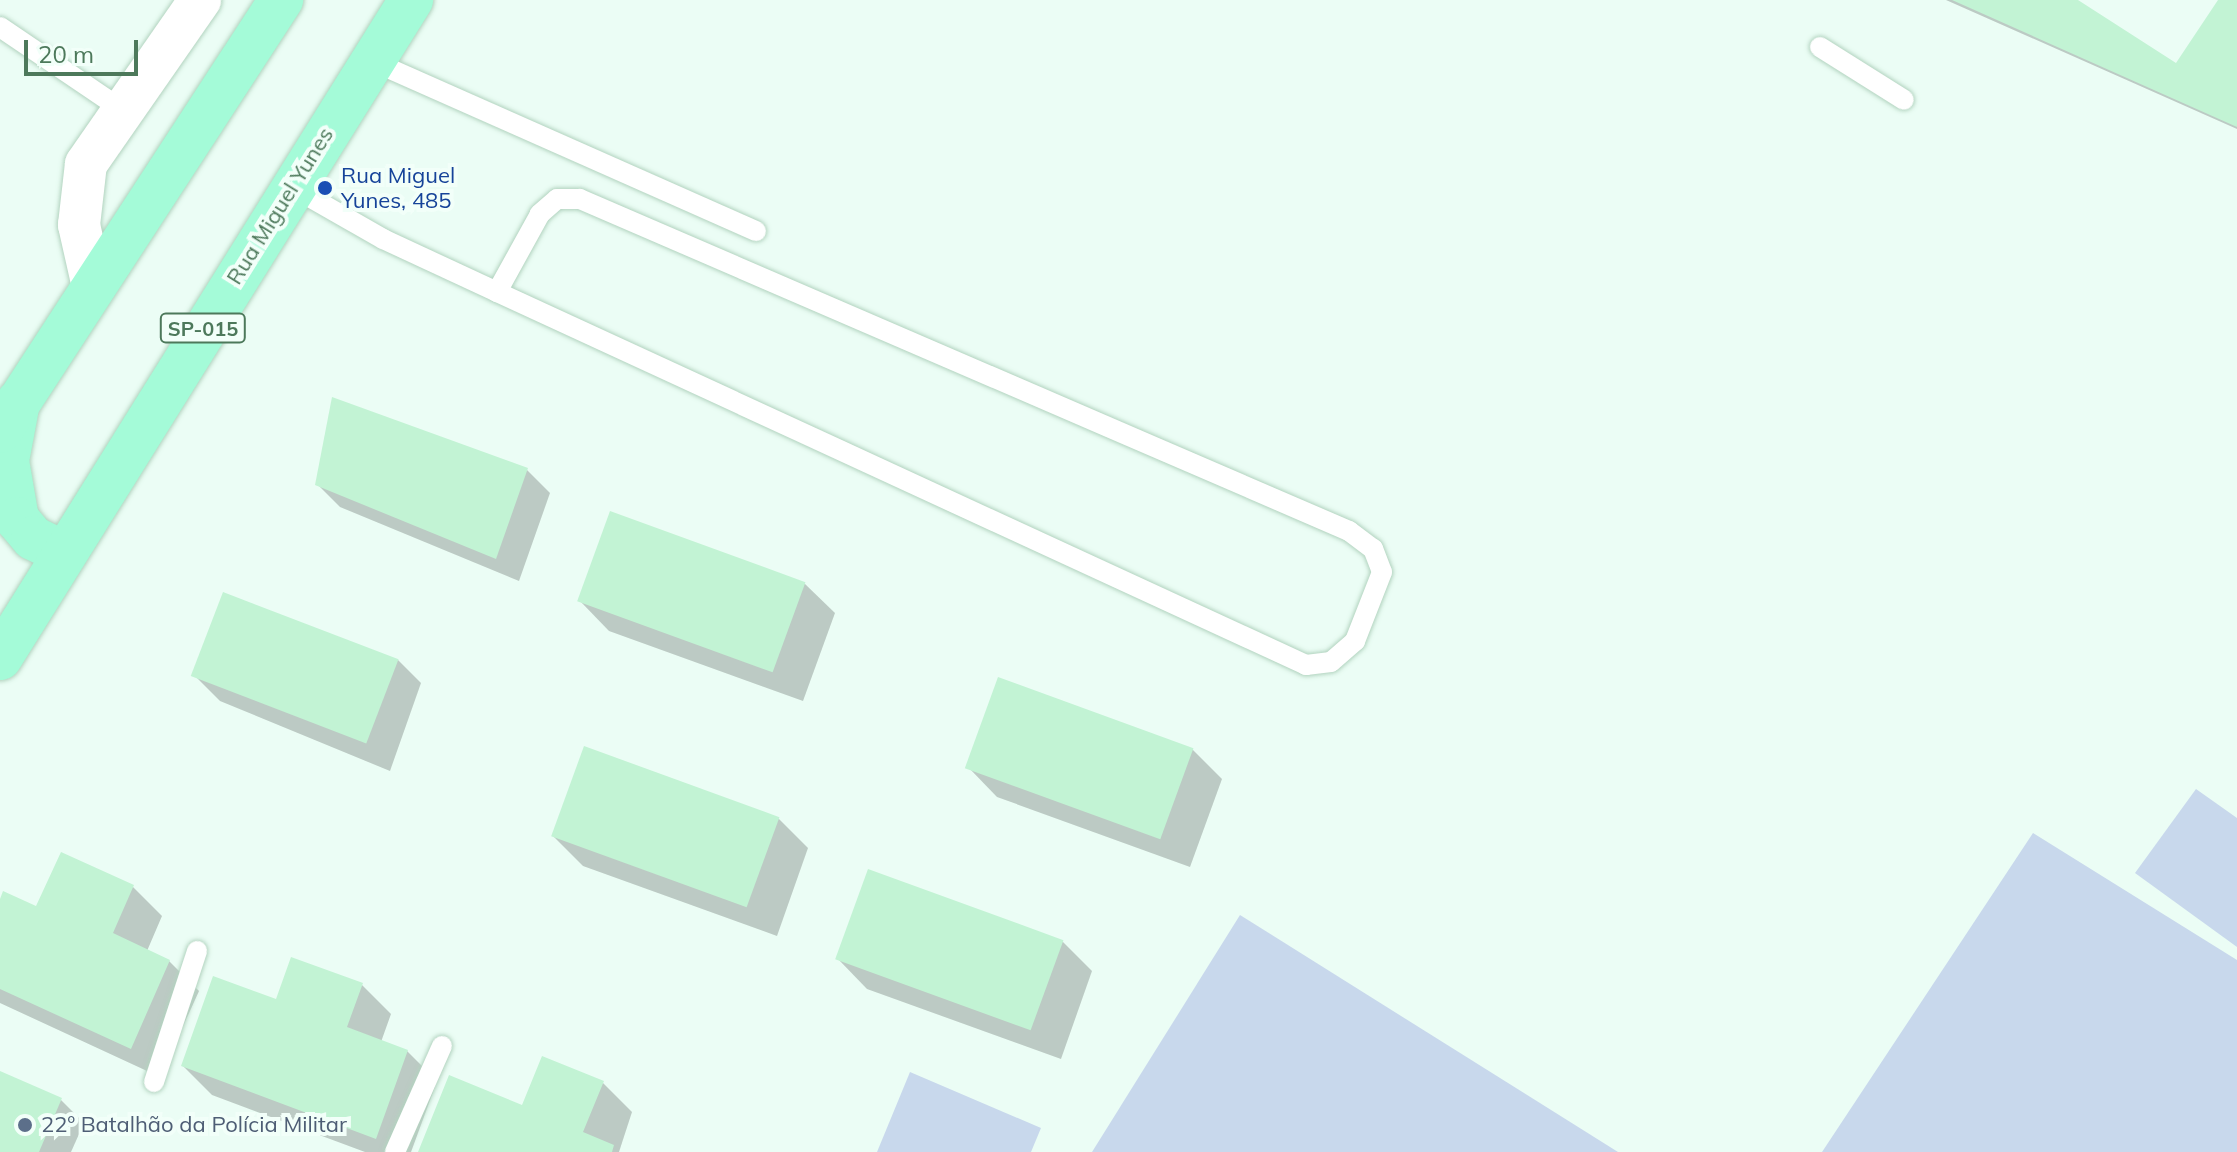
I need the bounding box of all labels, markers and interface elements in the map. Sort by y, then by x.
scale bar [28,24,142,74]
text: 20 m [38,39,94,69]
street label: Rua Miguel Yunes [221,123,339,289]
place label: Rua Miguel Yunes, 485 [341,162,455,214]
marker: Rua Miguel Yunes, 485 [316,179,334,197]
road number: SP-015 [159,312,247,344]
place label: 22º Batalhão da Polícia Militar [41,1112,347,1138]
marker: 22º Batalhão da Polícia Militar [16,1116,34,1134]

